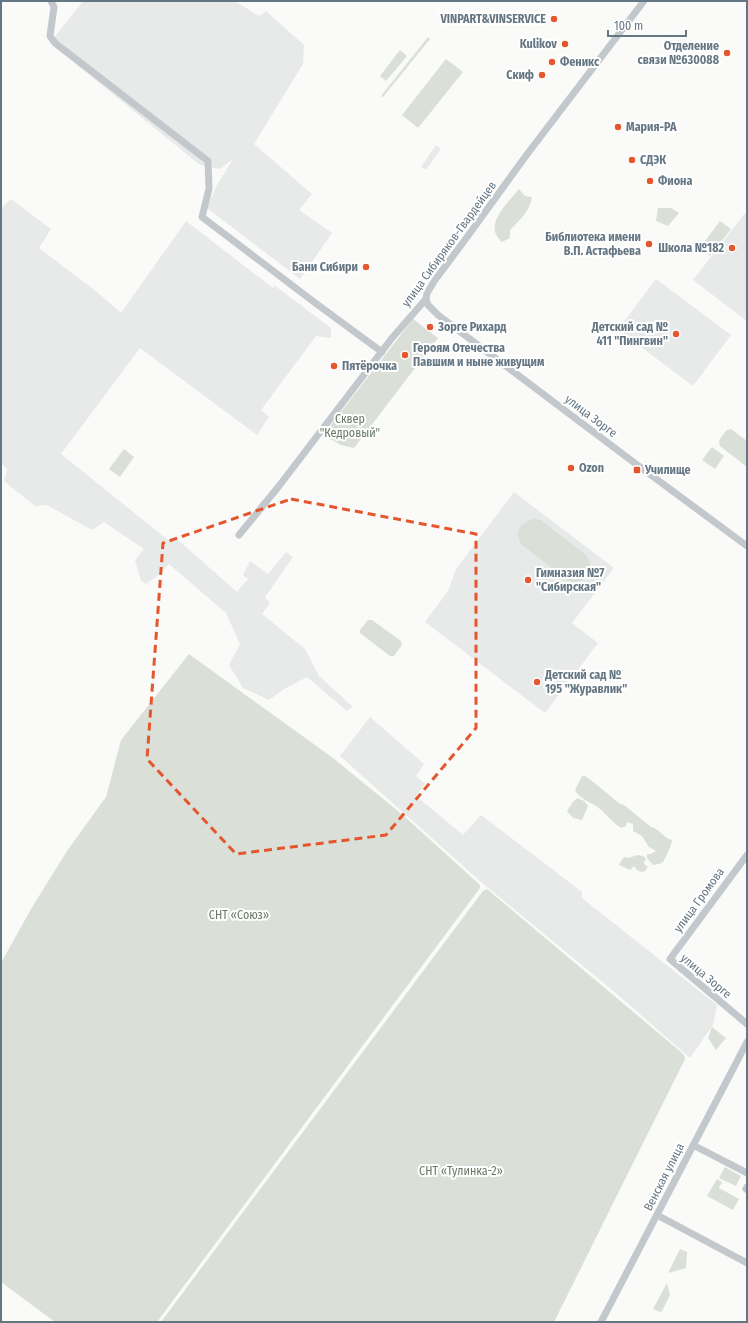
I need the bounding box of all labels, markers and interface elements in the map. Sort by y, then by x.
place label: VINPART&VINSERVICE [440,12,546,26]
scale bar [608,12,686,38]
marker: VINPART&VINSERVICE [549,14,559,24]
text: 100 m [614,19,643,33]
place label: Kulikov [520,37,557,51]
marker: Kulikov [560,39,570,49]
place label: Отделение связи №630088 [637,39,720,67]
marker: Отделение связи №630088 [722,48,732,58]
place label: Феникс [560,55,600,69]
marker: Феникс [547,57,557,67]
place label: Скиф [506,68,534,82]
marker: Скиф [537,70,547,80]
place label: Мария-РА [626,120,677,134]
marker: Мария-РА [613,122,623,132]
place label: СДЭК [640,153,666,167]
marker: СДЭК [627,155,637,165]
place label: Фиона [658,174,692,188]
marker: Фиона [645,176,655,186]
street label: улица Сибиряков-Гвардейцев [399,179,499,309]
place label: Библиотека имени В.П. Астафьева [545,230,641,258]
marker: Библиотека имени В.П. Астафьева [644,239,654,249]
place label: Школа №182 [658,241,724,255]
marker: Школа №182 [727,243,737,253]
place label: Бани Сибири [292,260,358,274]
marker: Бани Сибири [361,262,371,272]
place label: Зорге Рихард [437,320,506,334]
place label: Детский сад № 411 "Пингвин" [591,320,668,348]
marker: Зорге Рихард [425,322,435,332]
marker: Детский сад № 411 "Пингвин" [671,329,681,339]
place label: Героям Отечества Павшим и ныне живущим [413,341,545,369]
marker: Героям Отечества Павшим и ныне живущим [400,350,410,360]
place label: Пятёрочка [342,359,397,373]
marker: Пятёрочка [329,361,339,371]
street label: улица Зорге [562,392,620,440]
park label: Сквер "Кедровый" [320,412,380,440]
place label: Ozon [579,461,604,475]
marker: Ozon [566,463,576,473]
place label: Училище [644,463,691,477]
marker: Училище [632,465,642,475]
place label: Гимназия №7 "Сибирская" [536,566,604,594]
marker: Гимназия №7 "Сибирская" [523,575,533,585]
place label: Детский сад № 195 "Журавлик" [544,668,627,696]
marker: Детский сад № 195 "Журавлик" [532,677,542,687]
street label: улица Громова [671,865,727,935]
park label: СНТ «Союз» [209,908,269,922]
street label: улица Зорге [678,951,734,1001]
street label: Венская улица [641,1141,687,1213]
park label: СНТ «Тулинка-2» [419,1164,503,1178]

